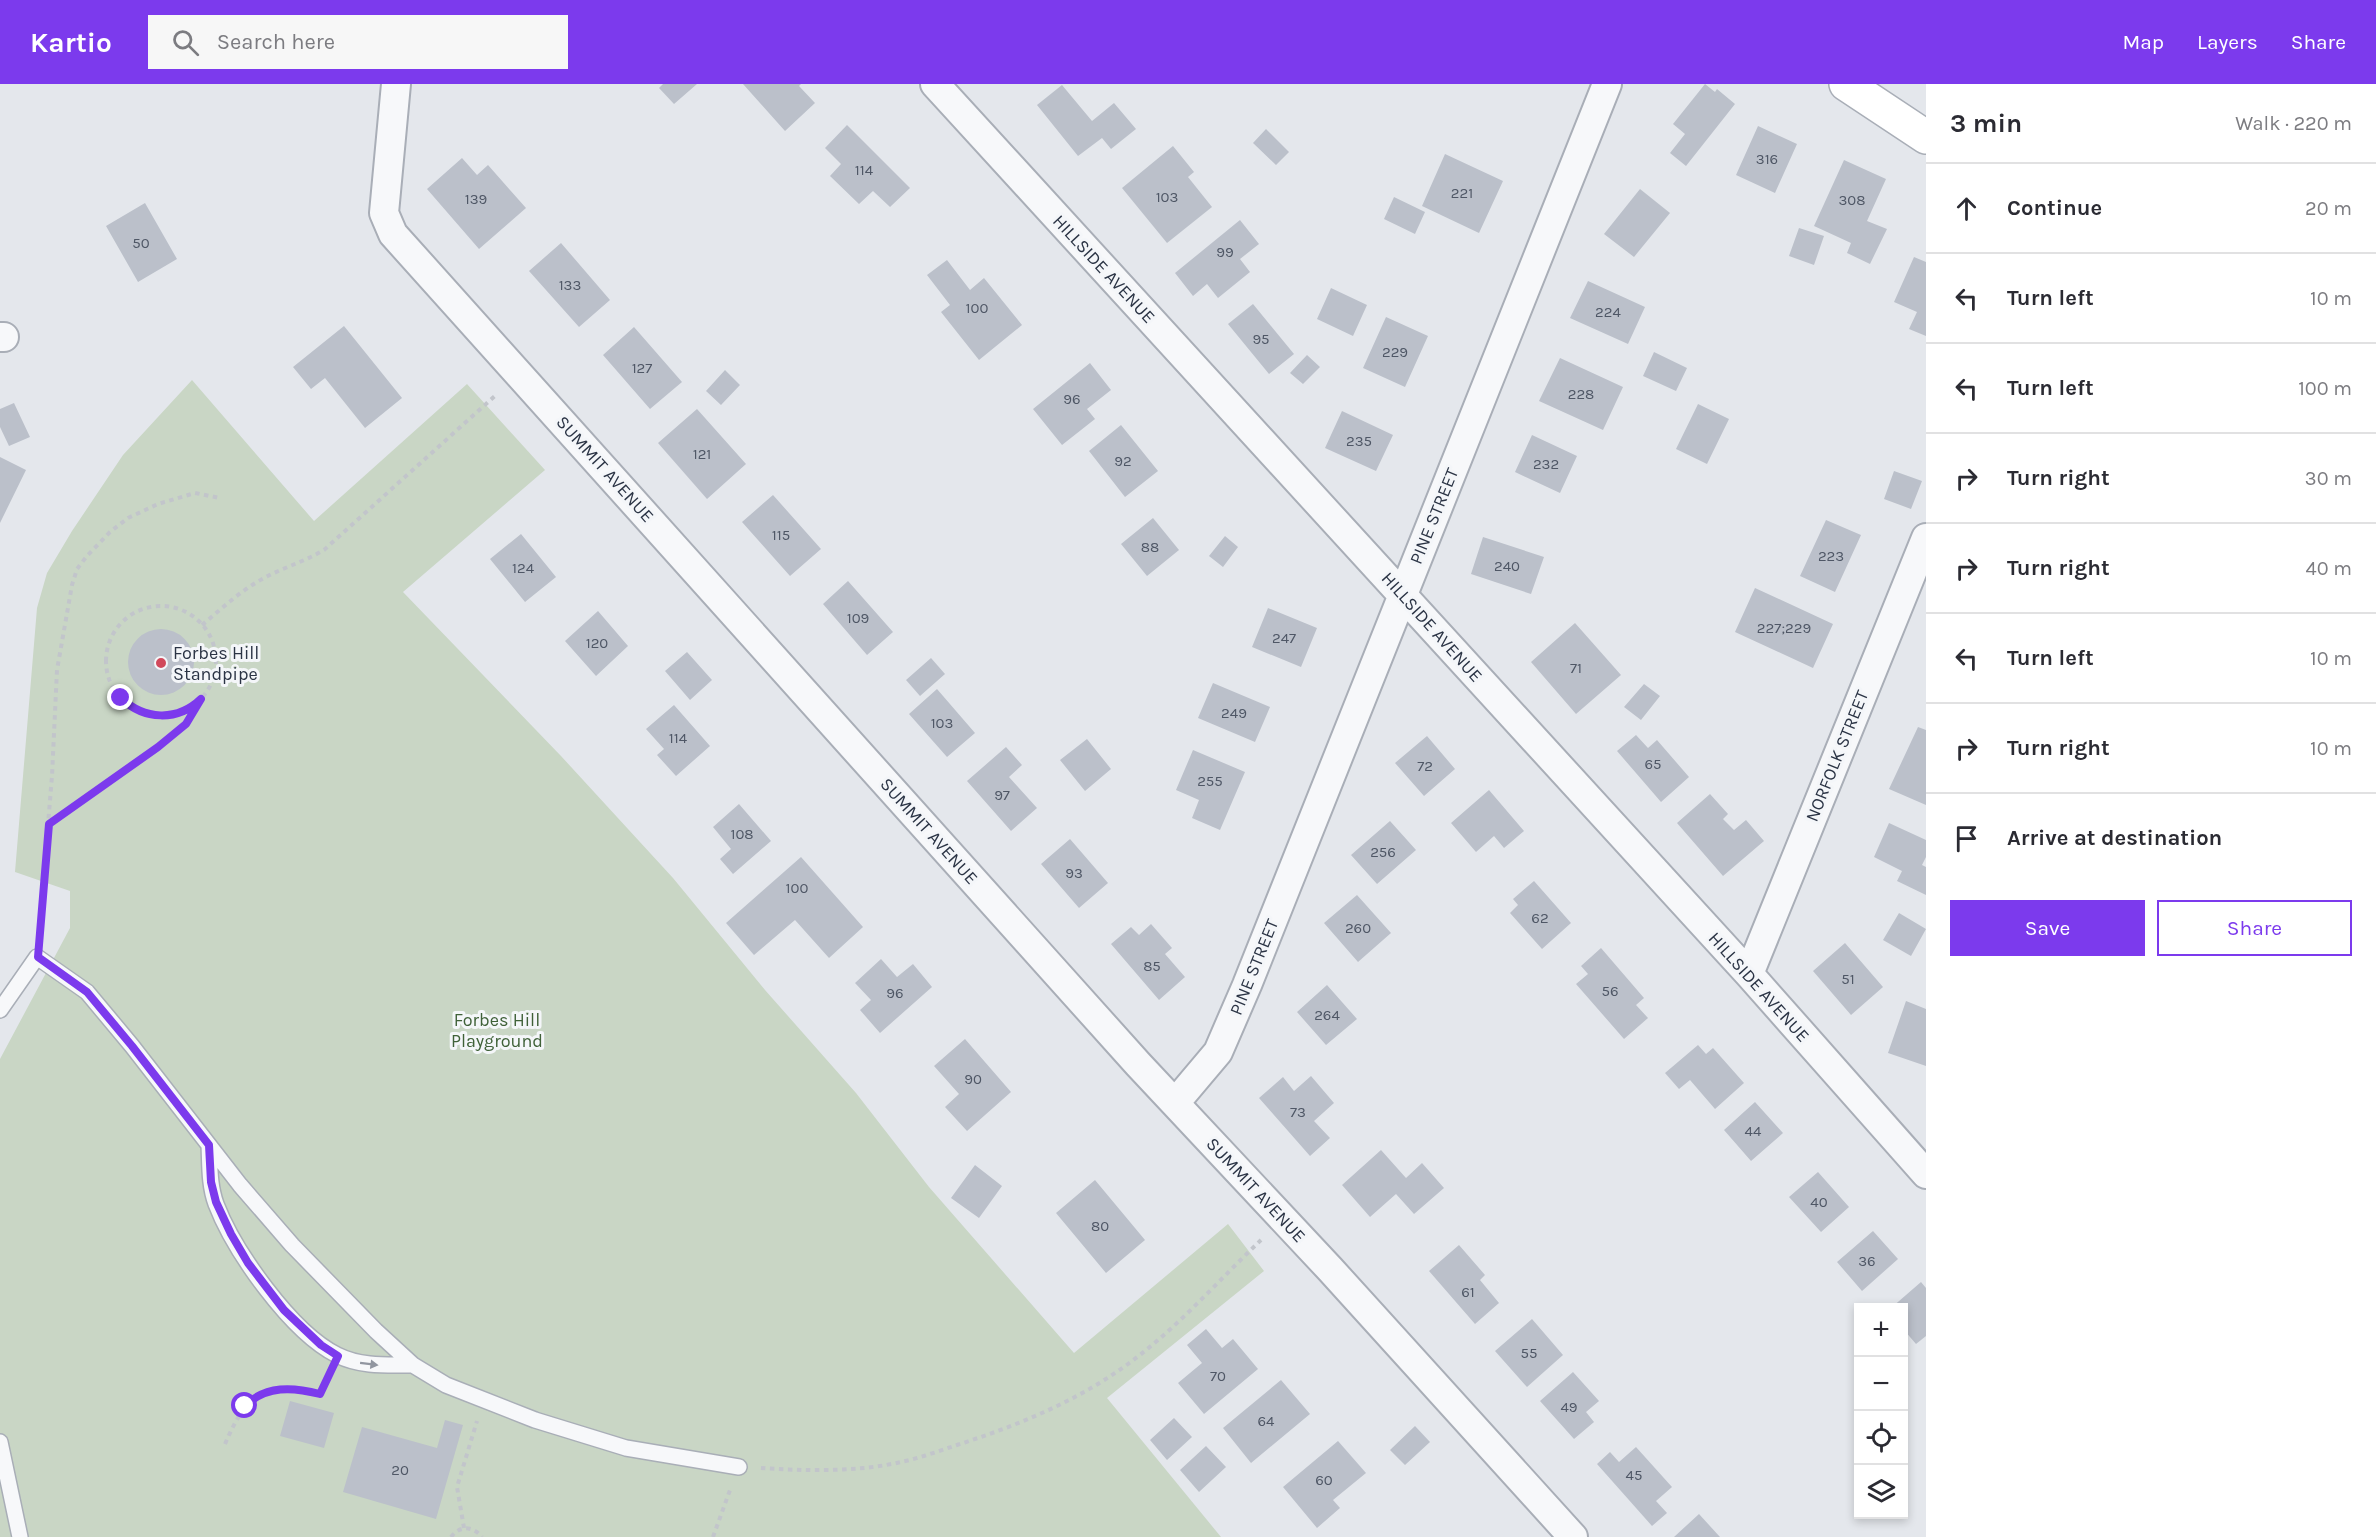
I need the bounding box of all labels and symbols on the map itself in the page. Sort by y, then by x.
house number: 316 [1756,150,1778,168]
house number: 114 [855,161,874,179]
house number: 221 [1451,184,1473,202]
house number: 103 [1156,188,1178,206]
house number: 139 [465,190,487,208]
house number: 308 [1839,191,1865,209]
street label: HILLSIDE AVENUE [1048,210,1160,328]
house number: 50 [132,234,150,252]
house number: 99 [1216,243,1234,261]
house number: 133 [559,276,581,294]
house number: 100 [966,299,988,317]
house number: 224 [1595,303,1622,321]
house number: 95 [1252,330,1270,348]
house number: 229 [1382,343,1408,361]
house number: 127 [632,359,652,377]
house number: 228 [1568,385,1594,403]
house number: 96 [1063,390,1081,408]
street label: SUMMIT AVENUE [551,411,659,527]
house number: 235 [1346,432,1372,450]
house number: 121 [693,445,711,463]
house number: 92 [1114,452,1132,470]
house number: 232 [1533,455,1559,473]
street label: PINE STREET [1405,465,1463,567]
house number: 115 [772,526,790,544]
house number: 88 [1141,538,1159,556]
house number: 223 [1818,547,1844,565]
house number: 240 [1494,557,1520,575]
house number: 124 [512,559,535,577]
street label: HILLSIDE AVENUE [1377,567,1487,687]
house number: 109 [847,609,869,627]
house number: 227;229 [1757,619,1811,637]
house number: 247 [1272,629,1296,647]
house number: 120 [586,634,608,652]
place label: Forbes Hill Standpipe [173,642,259,685]
marker: Forbes Hill Standpipe [154,656,168,670]
house number: 71 [1570,659,1582,677]
route end [107,684,133,710]
street label: NORFOLK STREET [1801,687,1873,825]
house number: 249 [1221,704,1247,722]
house number: 103 [931,714,953,732]
house number: 114 [669,729,688,747]
house number: 65 [1644,755,1662,773]
house number: 72 [1417,757,1433,775]
house number: 255 [1197,772,1223,790]
street label: SUMMIT AVENUE [875,773,983,889]
house number: 97 [994,786,1010,804]
house number: 108 [730,825,754,843]
house number: 256 [1370,843,1396,861]
house number: 93 [1065,864,1083,882]
house number: 100 [786,879,808,897]
house number: 62 [1531,909,1549,927]
street label: PINE STREET [1225,916,1283,1018]
house number: 260 [1345,919,1371,937]
street label: HILLSIDE AVENUE [1704,927,1814,1047]
house number: 85 [1143,957,1161,975]
house number: 51 [1841,970,1855,988]
house number: 56 [1601,982,1619,1000]
house number: 96 [886,984,904,1002]
house number: 264 [1314,1006,1340,1024]
park label: Forbes Hill Playground [451,1009,543,1052]
house number: 90 [964,1070,982,1088]
house number: 73 [1290,1103,1306,1121]
house number: 44 [1745,1122,1762,1140]
street label: SUMMIT AVENUE [1202,1133,1310,1247]
house number: 40 [1810,1193,1828,1211]
house number: 80 [1091,1217,1109,1235]
house number: 36 [1858,1252,1876,1270]
house number: 61 [1461,1283,1475,1301]
house number: 55 [1521,1344,1537,1362]
one-way arrow [360,1359,379,1368]
house number: 70 [1210,1367,1226,1385]
route start [231,1392,257,1418]
house number: 49 [1560,1398,1578,1416]
house number: 64 [1258,1412,1275,1430]
house number: 20 [391,1461,409,1479]
house number: 45 [1626,1466,1642,1484]
house number: 60 [1315,1471,1333,1489]

